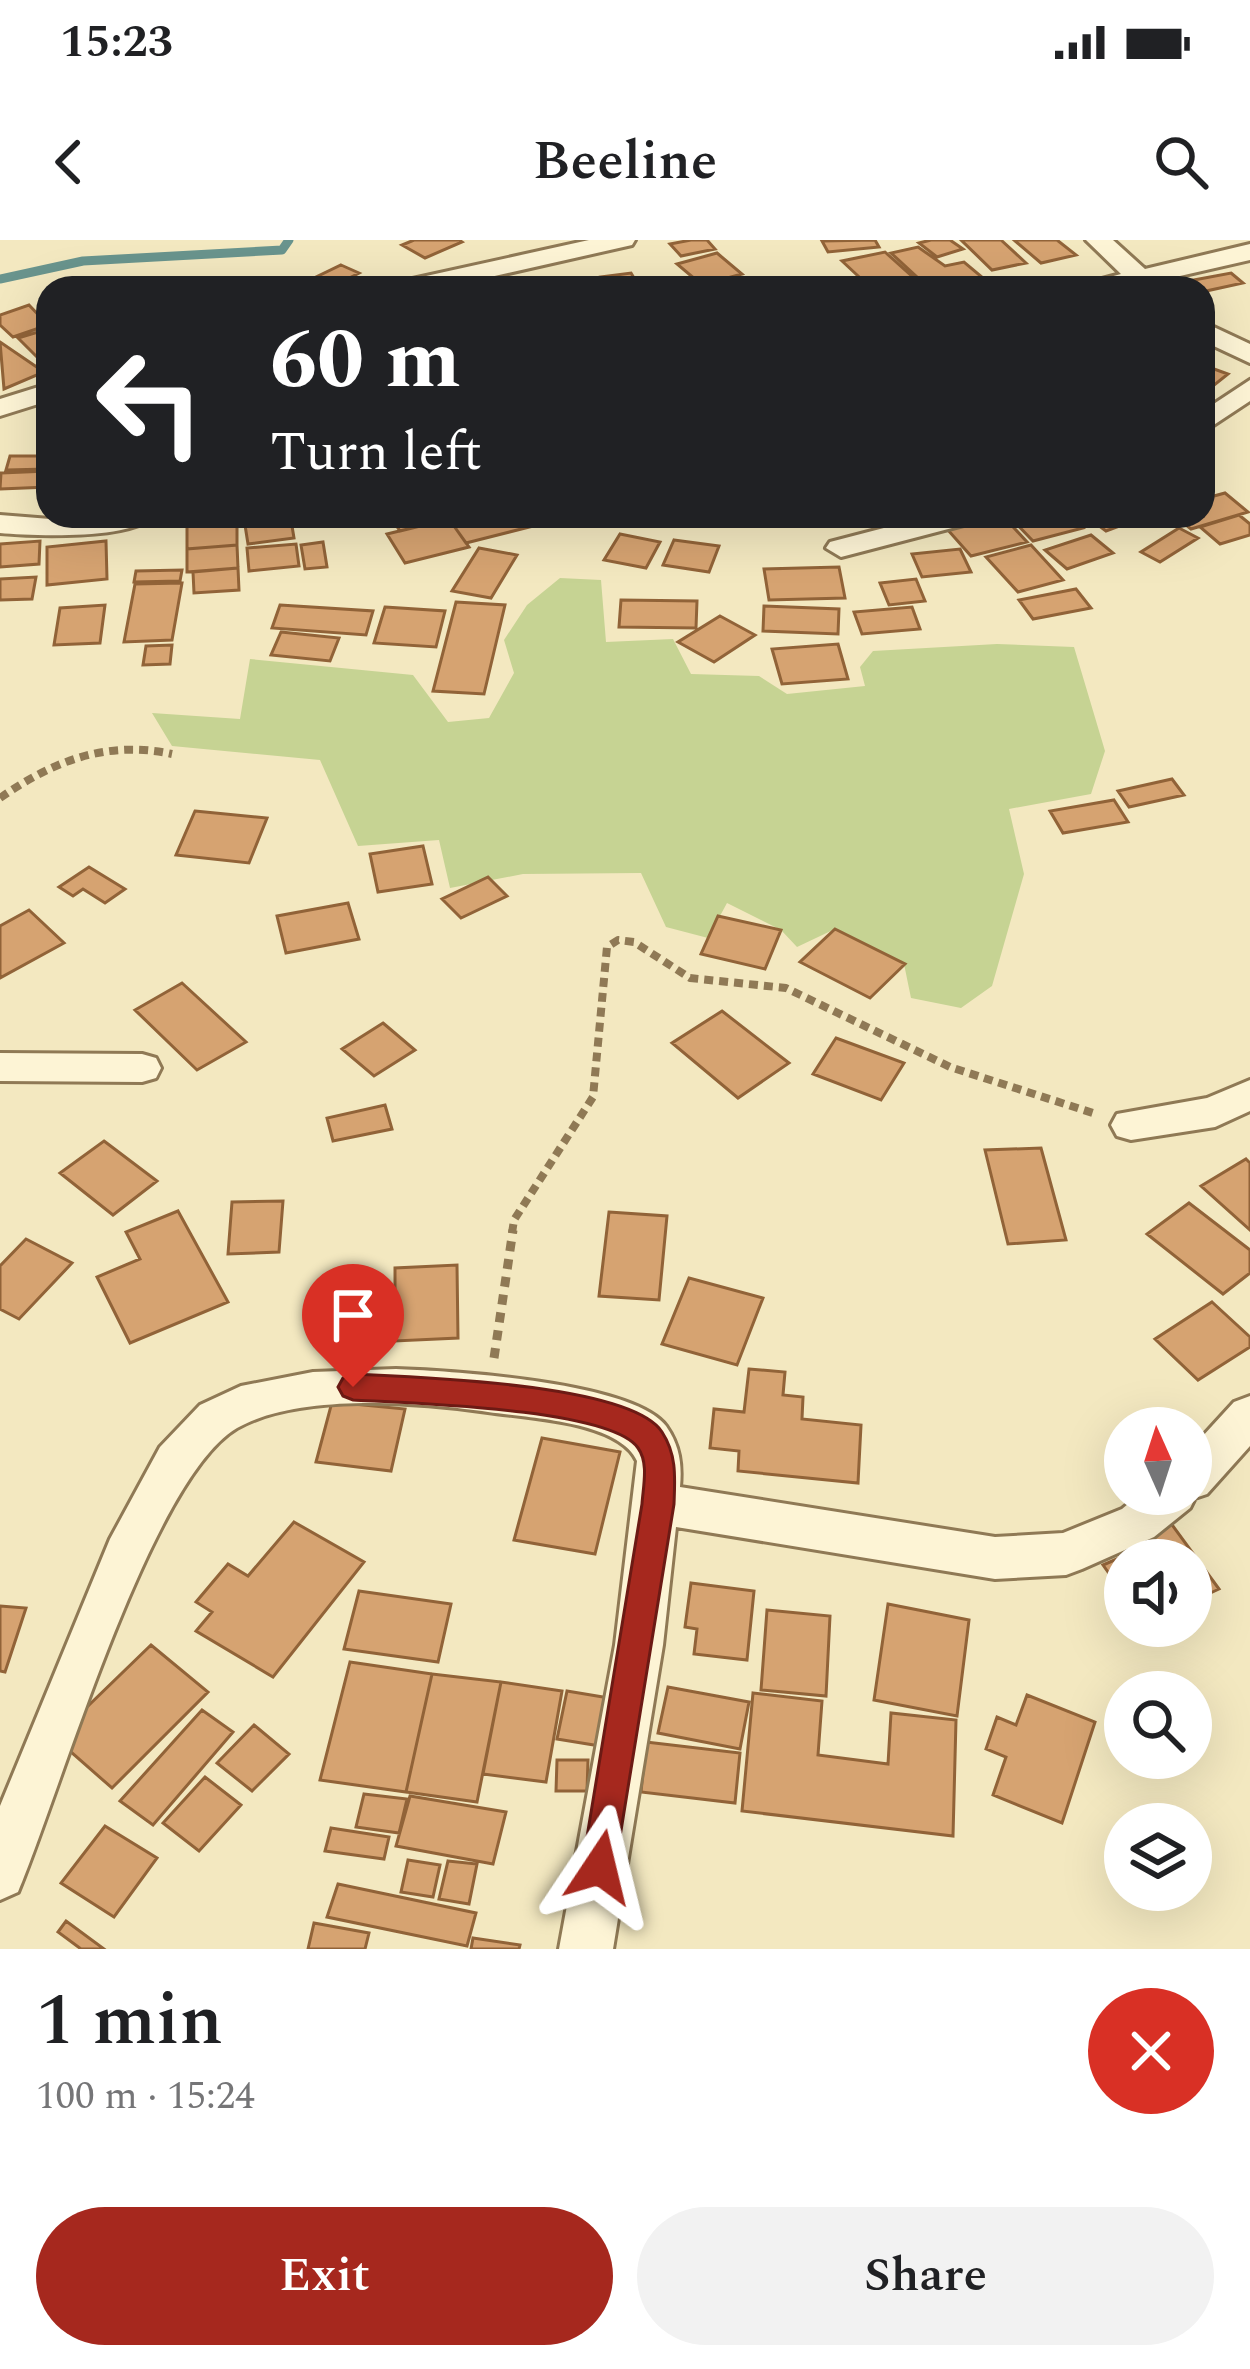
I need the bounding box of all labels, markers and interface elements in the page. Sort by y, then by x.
text: 15:23 [60,8,173,77]
text: Beeline [533,121,717,203]
icon: back [36,129,102,195]
icon: search [1148,129,1214,195]
text: 60 m [270,297,461,425]
icon: left [72,324,228,480]
text: Turn left [270,412,482,494]
pin [302,1264,404,1387]
icon: arrive [320,1282,386,1348]
north arrow [1104,1407,1212,1515]
map controls [1104,1407,1212,1911]
button: sound [1104,1539,1212,1647]
button: search [1104,1671,1212,1779]
button: layers [1104,1803,1212,1911]
position arrow [537,1804,663,1930]
text: 1 min [36,1967,223,2076]
button: close [1088,1988,1214,2114]
text: 100 m · 15:24 [36,2067,255,2126]
button: Exit [36,2207,613,2345]
button: Share [637,2207,1214,2345]

